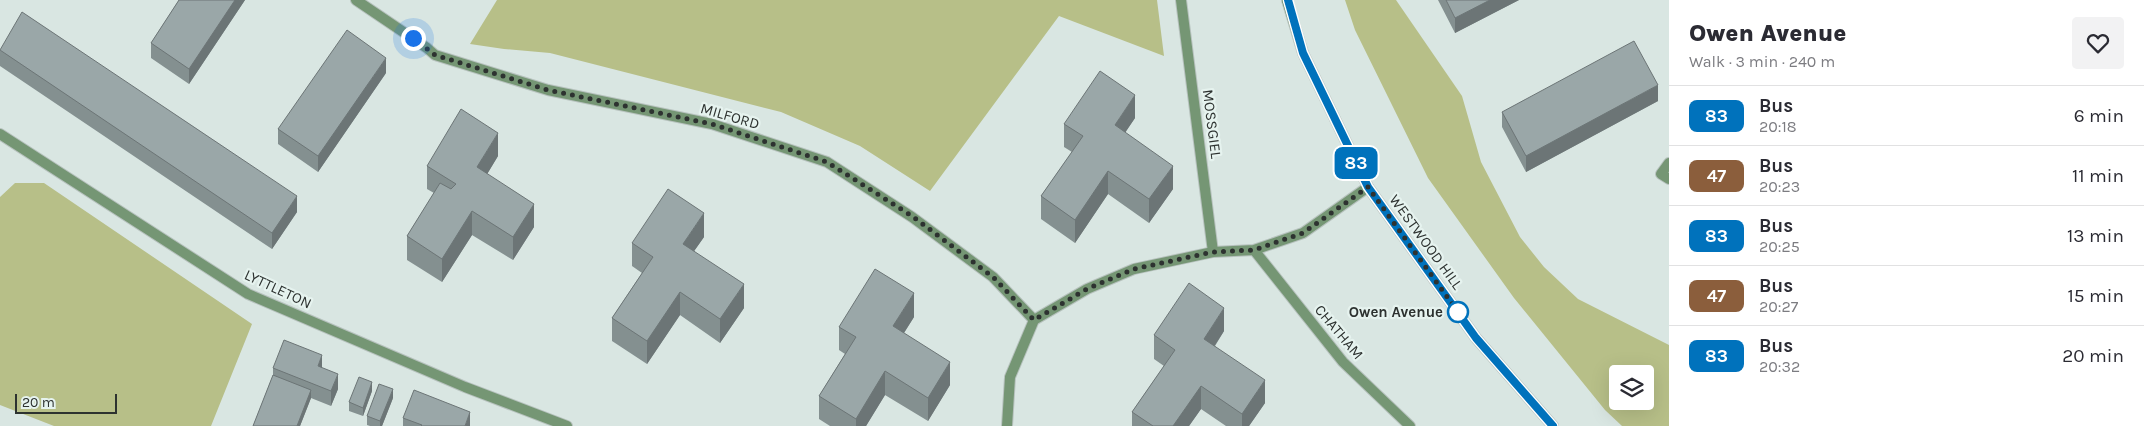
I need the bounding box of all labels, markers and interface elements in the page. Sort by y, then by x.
button: heart [2072,17,2124,69]
text: Owen Avenue [1689,19,1846,47]
your location [401,26,426,51]
text: Walk · 3 min · 240 m [1689,52,1835,71]
street label: MOSSGIEL [1199,88,1225,160]
text: Bus [1759,95,1793,117]
street label: MILFORD [698,99,762,133]
text: 83 [1705,105,1728,127]
text: 6 min [2074,105,2124,127]
text: 20:18 [1759,117,1797,136]
line badge: 83 [1334,147,1378,179]
text: 83 [1345,152,1367,174]
text: Bus [1759,155,1793,177]
text: 47 [1707,165,1726,187]
text: 11 min [2072,165,2124,187]
text: 20:23 [1759,177,1800,196]
street label: WESTWOOD HILL [1386,191,1466,293]
text: Bus [1759,215,1793,237]
text: 83 [1705,225,1728,247]
text: 13 min [2067,225,2124,247]
text: 20:25 [1759,237,1800,256]
street label: LYTTLETON [242,266,314,312]
text: Bus [1759,275,1793,297]
text: 47 [1707,285,1726,307]
text: 15 min [2068,285,2124,307]
text: 20:27 [1759,297,1798,316]
street label: CHATHAM [1311,301,1367,363]
marker: Owen Avenue [1447,301,1469,323]
place label: Owen Avenue [1349,303,1443,321]
text: Bus [1759,335,1793,357]
text: 83 [1705,345,1728,367]
text: 20 min [2062,345,2124,367]
text: 20:32 [1759,357,1800,376]
map controls [1609,365,1654,410]
button: layers [1609,365,1654,410]
scale bar [15,391,118,414]
text: 20 m [22,394,55,411]

